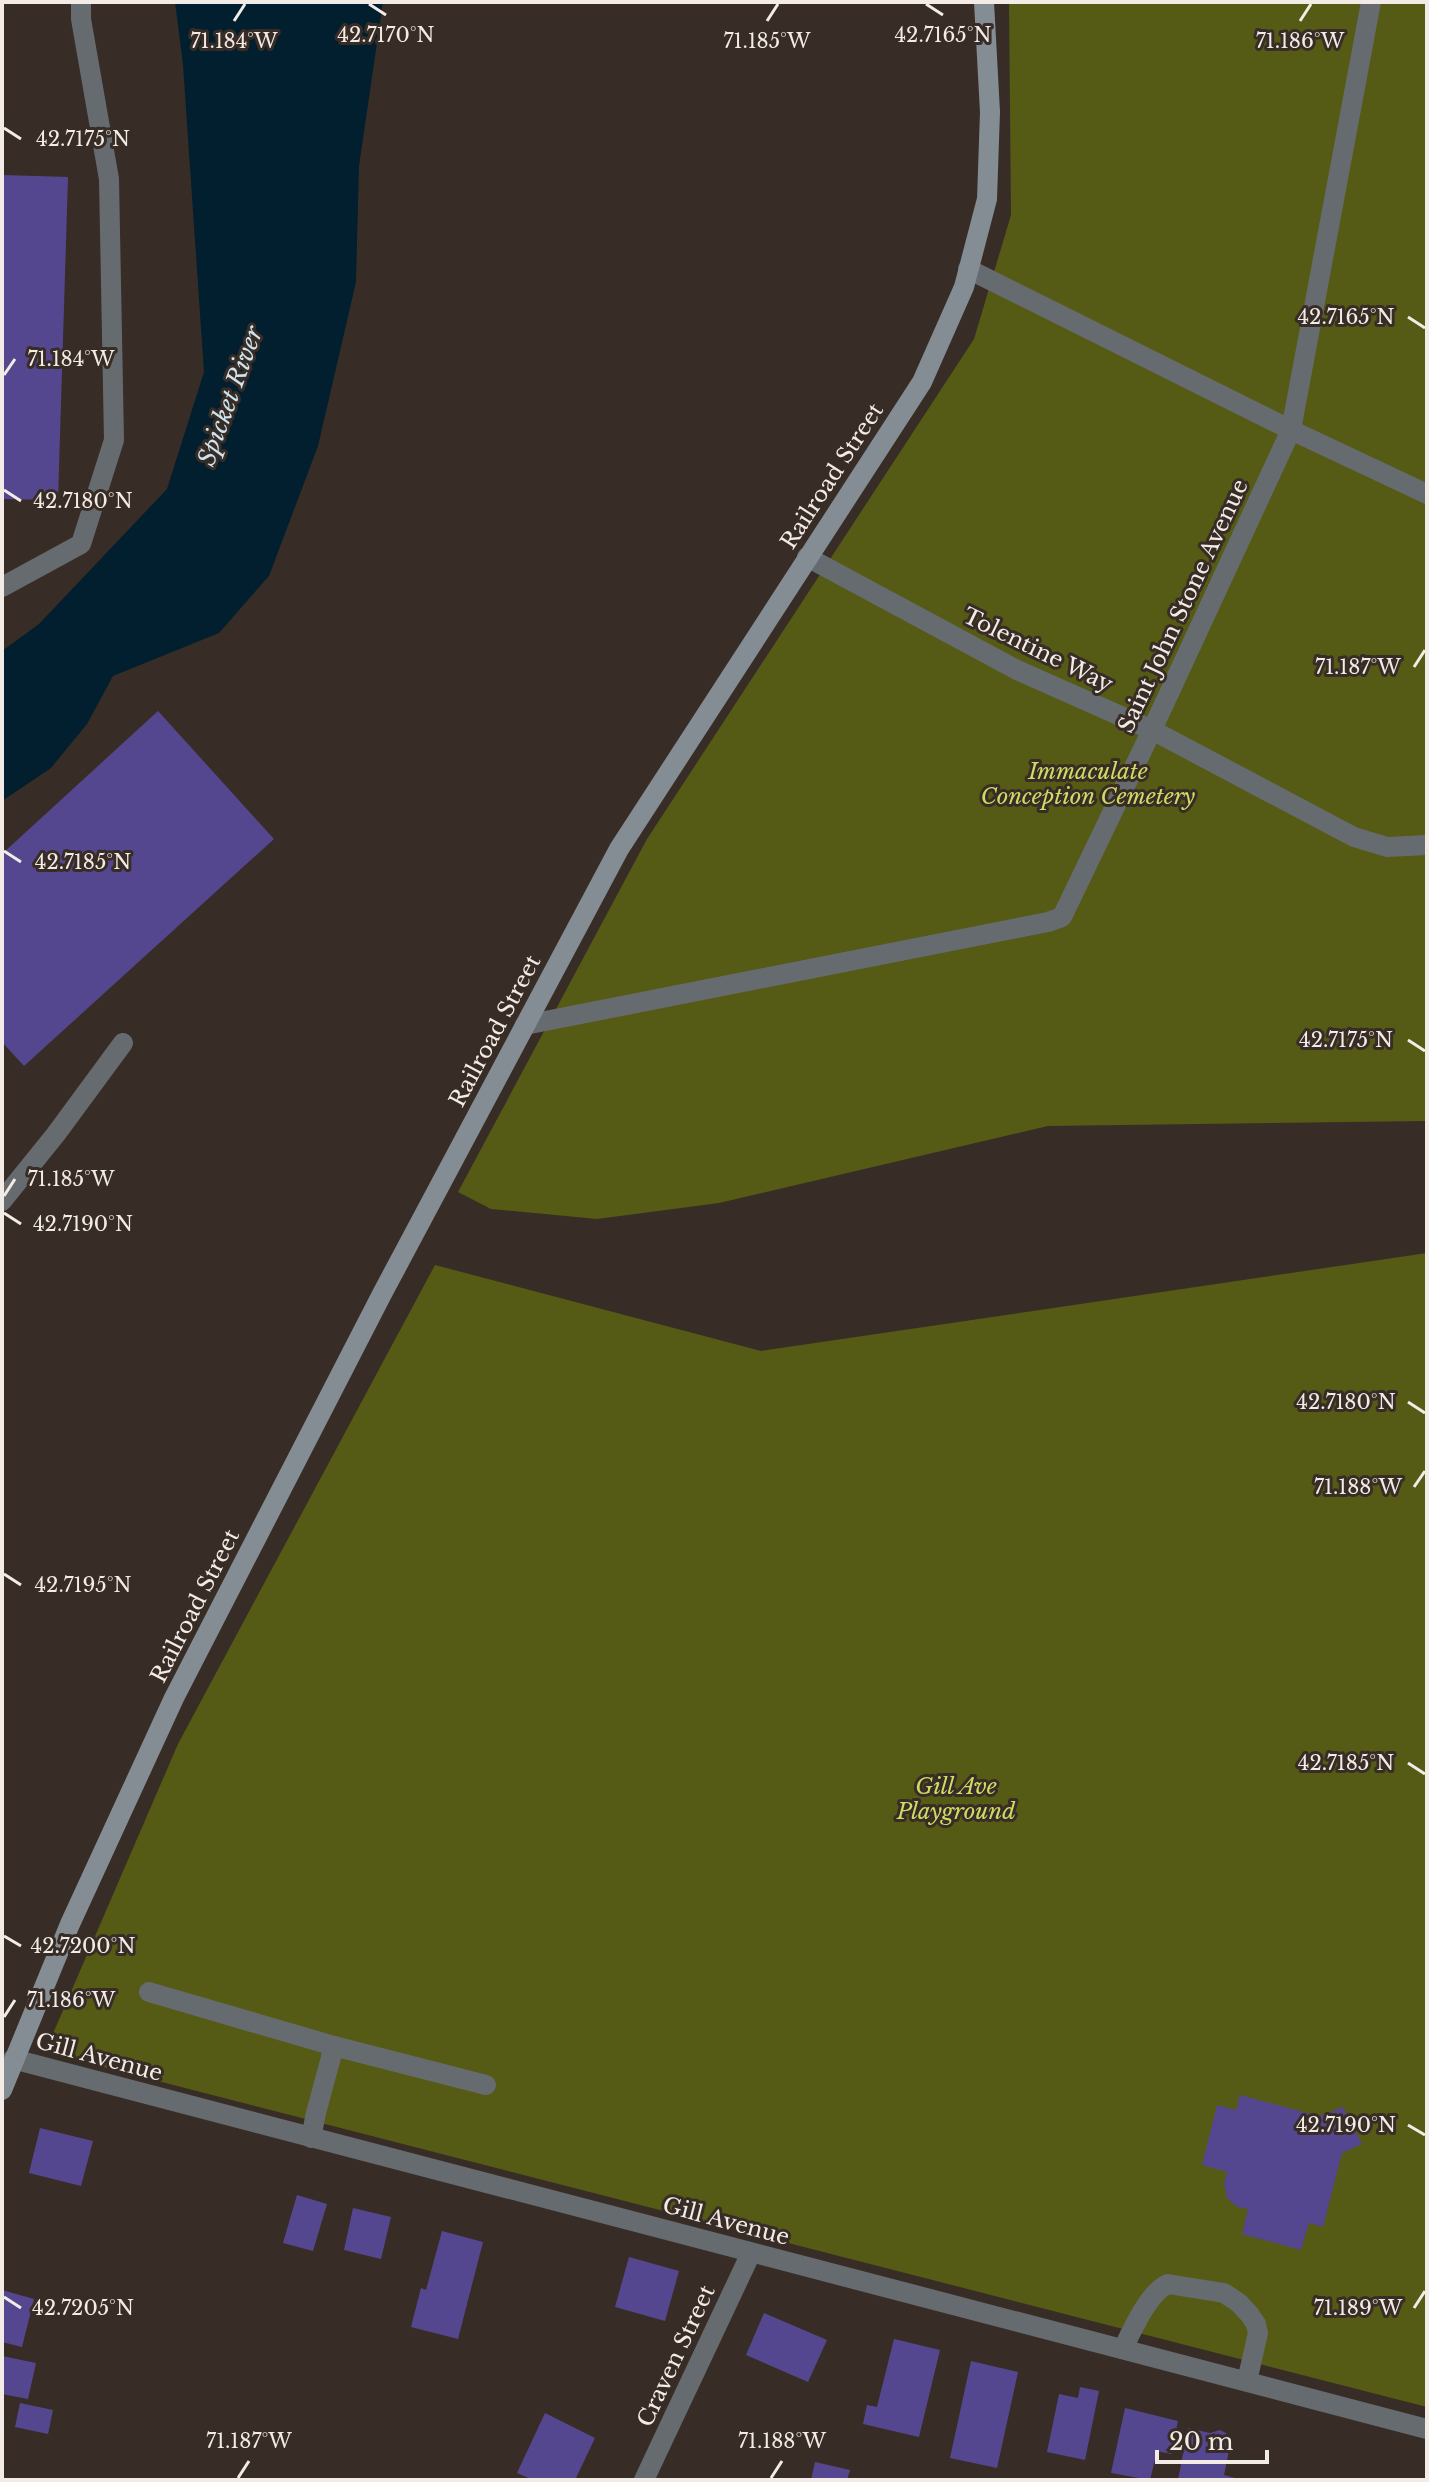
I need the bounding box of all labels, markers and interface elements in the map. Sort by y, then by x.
text: 42.7170°N [337,23,435,47]
text: 42.7165°N [894,23,992,47]
text: 71.184°W [190,29,278,53]
text: 71.185°W [723,29,811,53]
text: 71.186°W [1256,29,1345,53]
text: 42.7175°N [36,127,130,151]
text: 42.7165°N [1297,305,1395,329]
water label: Spicket River [191,321,269,470]
text: 71.184°W [27,347,115,371]
street label: Railroad Street [775,397,890,554]
street label: Saint John Stone Avenue [1112,475,1254,737]
text: 42.7180°N [33,489,133,513]
street label: Tolentine Way [959,602,1117,698]
text: 71.187°W [1315,655,1401,679]
park label: Immaculate Conception Cemetery [981,758,1196,810]
text: 42.7185°N [35,850,131,874]
street label: Railroad Street [444,950,547,1112]
text: 42.7175°N [1299,1028,1393,1052]
text: 71.185°W [27,1167,115,1191]
text: 42.7190°N [33,1212,133,1236]
text: 42.7180°N [1296,1390,1396,1414]
text: 71.188°W [1314,1475,1402,1499]
street label: Railroad Street [145,1524,246,1687]
text: 42.7195°N [34,1573,132,1597]
text: 42.7185°N [1298,1751,1394,1775]
park label: Gill Ave Playground [896,1773,1016,1825]
text: 42.7200°N [31,1934,135,1958]
text: 71.186°W [27,1988,116,2012]
street label: Gill Avenue [33,2027,165,2087]
text: 42.7190°N [1296,2113,1396,2137]
street label: Gill Avenue [660,2191,792,2251]
street label: Craven Street [631,2280,721,2431]
text: 42.7205°N [32,2296,134,2320]
text: 71.189°W [1314,2296,1403,2320]
scale bar [1157,2414,1267,2464]
text: 20 m [1169,2427,1234,2456]
text: 71.187°W [206,2429,292,2453]
text: 71.188°W [738,2429,826,2453]

